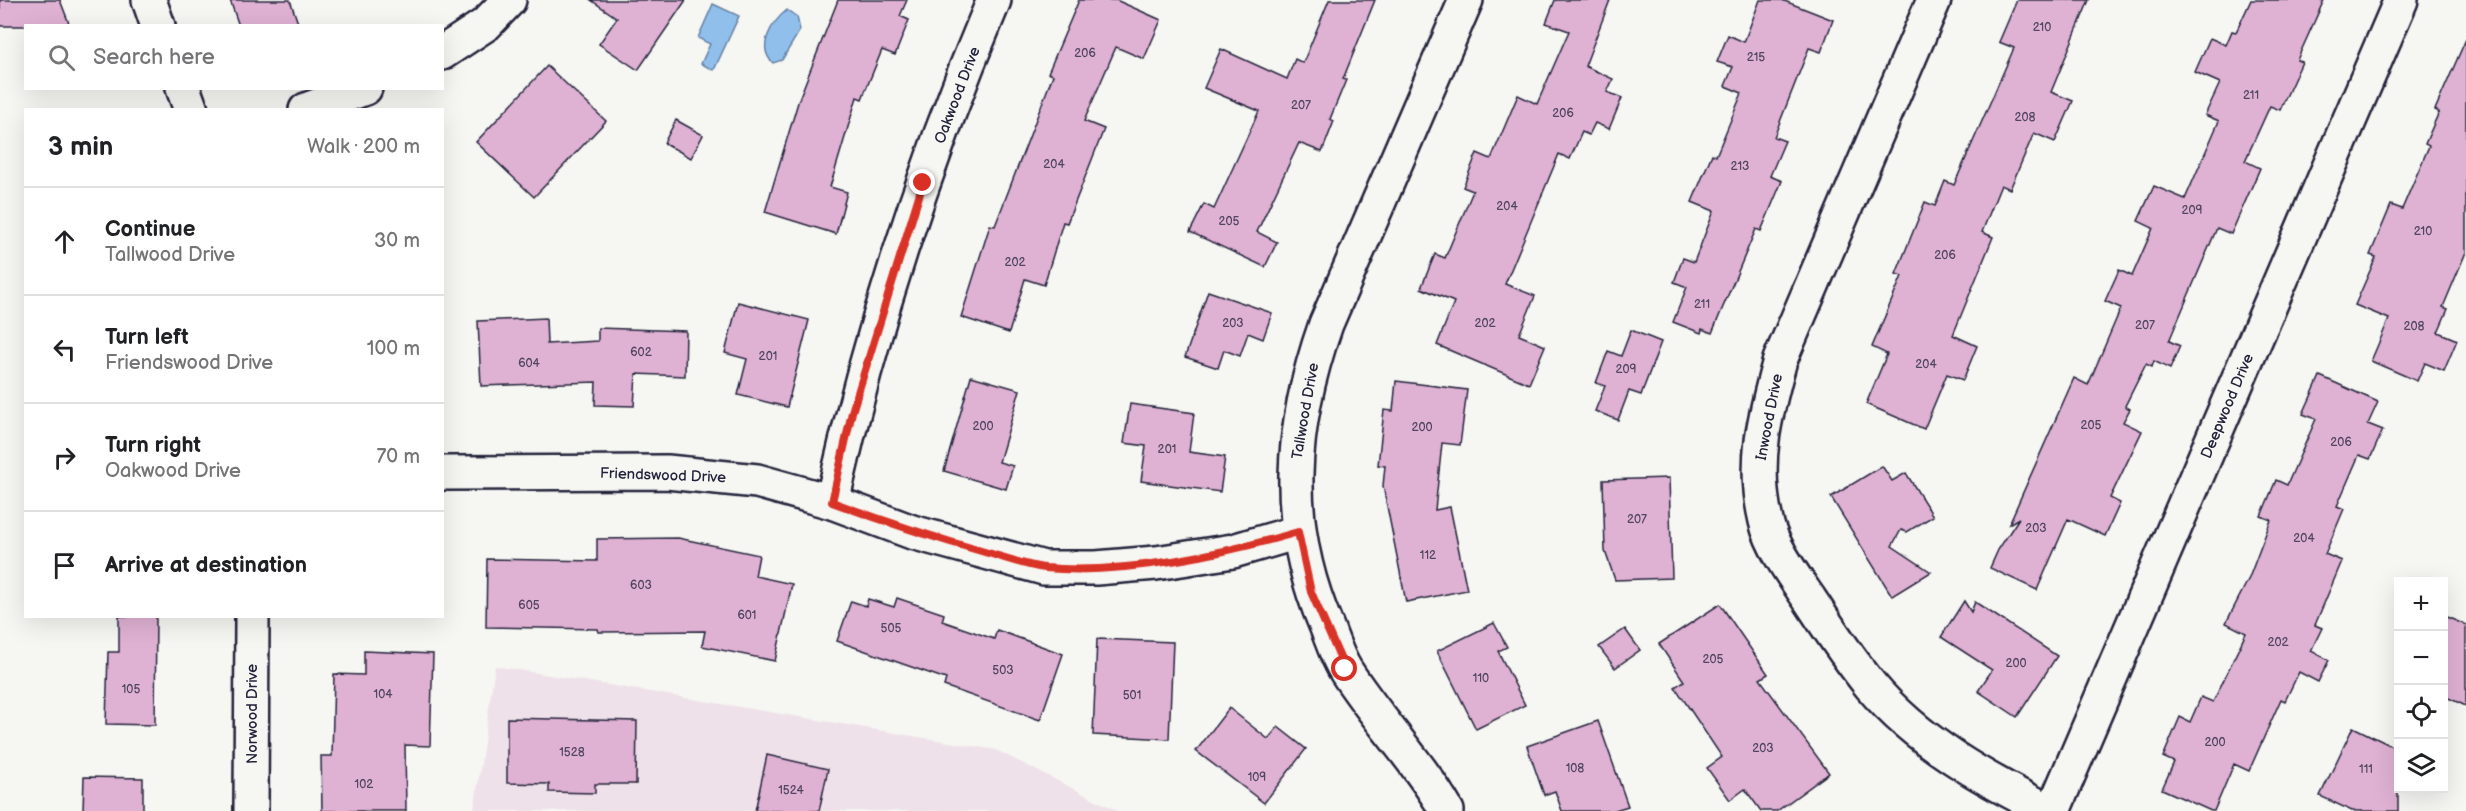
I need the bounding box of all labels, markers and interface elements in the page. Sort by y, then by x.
house number: 210 [2033,20,2051,35]
search box [24,24,444,90]
icon: search [45,41,78,74]
text: Search here [93,44,215,71]
street label: Oakwood Drive [930,44,985,146]
house number: 206 [1074,46,1096,61]
house number: 215 [1747,50,1765,65]
house number: 211 [2243,88,2259,103]
house number: 207 [1291,98,1311,113]
house number: 206 [1552,106,1574,121]
house number: 208 [2014,110,2036,125]
text: 3 min [48,132,113,163]
text: Walk · 200 m [307,135,420,159]
house number: 204 [1043,157,1065,172]
house number: 213 [1731,159,1749,174]
route end [909,169,935,195]
house number: 204 [1496,199,1518,214]
house number: 209 [2181,203,2203,218]
house number: 205 [1218,214,1240,229]
text: Continue [105,216,195,243]
house number: 210 [2414,224,2432,239]
icon: ahead [48,225,81,258]
text: 30 m [374,229,420,253]
text: Tallwood Drive [105,243,235,267]
house number: 206 [1934,248,1956,263]
house number: 202 [1004,255,1026,270]
house number: 211 [1694,297,1710,312]
house number: 203 [1222,316,1244,331]
house number: 202 [1474,316,1496,331]
house number: 207 [2135,318,2155,333]
house number: 208 [2403,319,2425,334]
text: Turn left [105,324,189,351]
icon: left [48,333,81,366]
text: 100 m [367,337,420,361]
house number: 602 [630,345,652,360]
house number: 201 [759,349,777,364]
text: Friendswood Drive [105,351,273,375]
street label: Deepwood Drive [2197,351,2258,461]
house number: 604 [518,356,541,371]
house number: 204 [1915,357,1937,372]
street label: Tallwood Drive [1288,361,1323,461]
house number: 209 [1615,362,1637,377]
street label: Inwood Drive [1752,372,1787,462]
house number: 205 [2080,418,2102,433]
house number: 200 [972,419,994,434]
house number: 200 [1411,420,1433,435]
text: Turn right [105,432,201,459]
house number: 206 [2330,435,2352,450]
icon: right [48,441,81,474]
house number: 201 [1158,442,1176,457]
text: 70 m [376,445,420,469]
text: Oakwood Drive [105,459,241,483]
street label: Friendswood Drive [600,464,726,487]
house number: 207 [1627,512,1647,527]
house number: 203 [2025,521,2047,536]
house number: 204 [2293,531,2315,546]
house number: 112 [1420,548,1436,563]
icon: arrive [48,549,81,582]
text: Arrive at destination [105,552,307,579]
map controls [2394,577,2448,793]
button: + [2394,577,2448,631]
house number: 603 [630,578,652,593]
house number: 605 [518,598,540,613]
house number: 601 [737,608,757,623]
house number: 505 [881,621,902,636]
button: − [2394,631,2448,685]
house number: 202 [2267,635,2289,650]
house number: 205 [1702,652,1724,667]
route start [1331,655,1357,681]
house number: 200 [2005,656,2027,671]
house number: 503 [992,663,1014,678]
street label: Norwood Drive [243,664,262,764]
house number: 110 [1473,671,1489,686]
house number: 105 [122,682,140,697]
button: locate [2394,685,2448,739]
house number: 104 [373,687,393,702]
house number: 501 [1123,688,1141,703]
house number: 200 [2204,735,2226,750]
button: layers [2394,739,2448,793]
house number: 203 [1752,741,1774,756]
house number: 1528 [559,745,585,760]
house number: 108 [1566,761,1584,776]
house number: 111 [2359,762,2373,777]
house number: 109 [1248,770,1266,785]
house number: 102 [355,777,373,792]
house number: 1524 [778,783,805,798]

